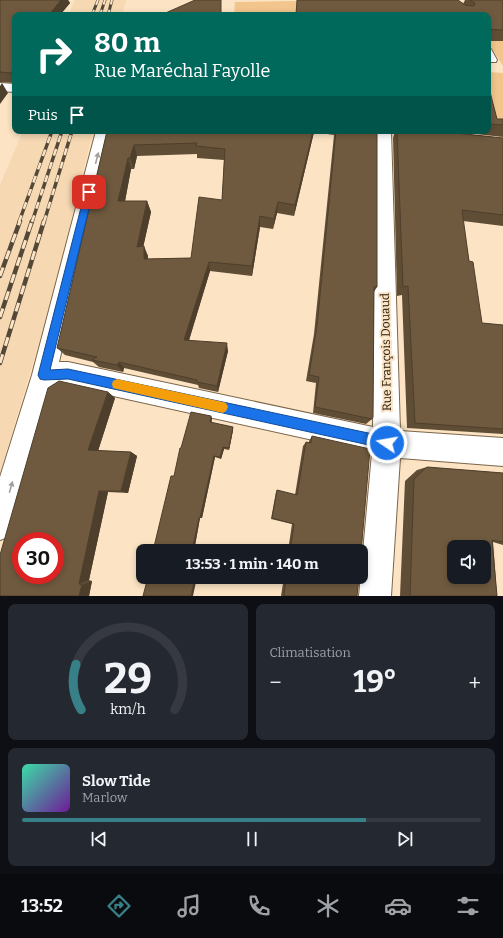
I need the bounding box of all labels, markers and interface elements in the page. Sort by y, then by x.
text: 80 m [94,26,160,59]
icon: right [28,28,80,80]
text: Rue Maréchal Fayolle [94,60,270,82]
icon: arrive [66,104,88,126]
text: Puis [28,106,58,124]
one-way arrow [94,152,100,164]
pin [72,175,106,209]
icon: arrive [78,181,100,203]
street label: Rue François Douaud [378,293,394,411]
position arrow [366,422,408,464]
one-way arrow [8,481,14,493]
speed limit sign: 30 [12,532,64,584]
map controls [447,540,491,584]
button: sound [447,540,491,584]
text: 13:53 · 1 min · 140 m [186,555,318,573]
text: Climatisation [270,645,351,660]
text: 29 [104,654,152,704]
text: 19° [353,664,397,700]
text: − [270,669,282,696]
text: + [468,669,481,696]
text: km/h [110,701,146,718]
text: Slow Tide [82,772,150,790]
text: Marlow [82,790,127,805]
icon: previous [88,828,110,850]
icon: pause [241,828,263,850]
icon: next [394,828,416,850]
icon: directions [105,892,133,920]
icon: music [175,892,203,920]
icon: phone [245,892,273,920]
icon: climate [314,892,342,920]
icon: car [384,892,412,920]
icon: filters [454,892,482,920]
text: 13:52 [21,895,63,917]

